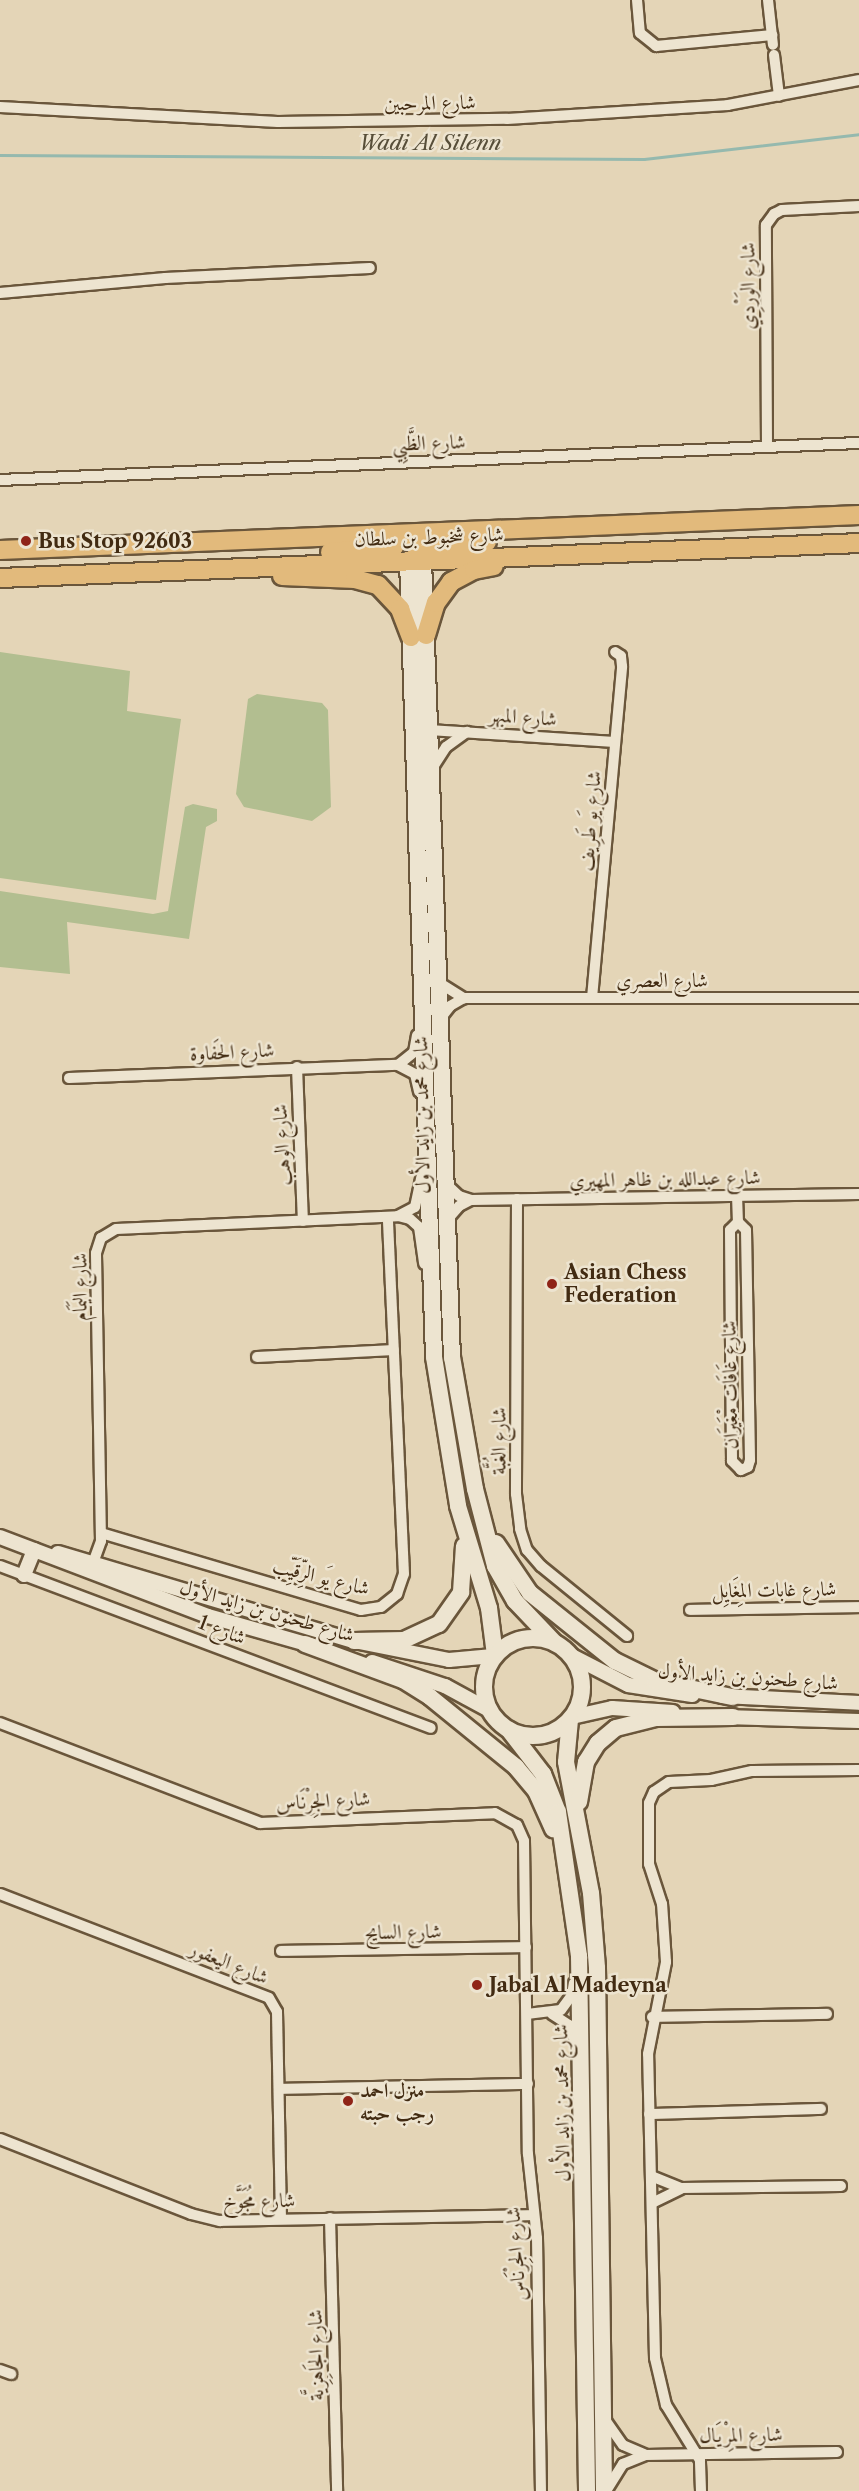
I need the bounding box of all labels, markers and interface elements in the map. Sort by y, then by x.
street label: شارع المرحبين [384,90,476,116]
water label: Wadi Al Silenn [359,130,501,156]
street label: شارع الوَرْدِي [736,242,760,330]
street label: شارع الظَّبِي [392,430,466,456]
street label: شارع شخبوط بن سلطان [354,522,504,552]
place label: Bus Stop 92603 [38,529,192,553]
marker: Bus Stop 92603 [19,534,33,548]
street label: شارع المبهر [488,703,558,731]
street label: شارع يَو طَرِيف [574,770,606,872]
street label: شارع العصري [616,968,708,992]
street label: شارع محمد بن زايد الأول [409,1036,435,1194]
street label: شارع الحَفاوة [189,1038,275,1066]
street label: شارع الوهب [268,1104,296,1186]
street label: شارع عبدالله بن ظاهر المهيري [569,1165,761,1193]
street label: شارع اليَمَام [68,1253,92,1321]
place label: Asian Chess Federation [564,1260,686,1307]
marker: Asian Chess Federation [545,1277,559,1291]
street label: شارع غَافَات مْغَيرَان [717,1320,743,1450]
street label: شارع الغُبَّة [487,1407,511,1475]
street label: شارع يَو الرِّقَيِّب [270,1553,372,1601]
street label: شارع طحنون بن زايد الأول [177,1575,357,1647]
street label: شارع غابات المِغَايِل [711,1577,837,1603]
street label: شارع 1 [195,1610,249,1650]
street label: شارع طحنون بن زايد الأول [657,1659,839,1695]
street label: شارع الجِرْنَاس [275,1787,371,1815]
street label: شارع السايح [364,1919,442,1945]
street label: شارع اليعفور [186,1936,272,1990]
place label: Jabal Al Madeyna [489,1973,668,1997]
marker: Jabal Al Madeyna [470,1978,484,1992]
street label: شارع محمد بن زايد الأول [549,2024,575,2182]
place label: منزل احمد رجب حبته [360,2078,434,2125]
marker: منزل احمد رجب حبته [341,2094,355,2108]
street label: شارع مُجَوَّخ [223,2188,295,2214]
street label: شارع الجِرْنَاس [501,2206,531,2302]
street label: شارع الجَاهِزِيَّة [303,2309,329,2401]
street label: شارع المِرْيَال [699,2422,783,2448]

